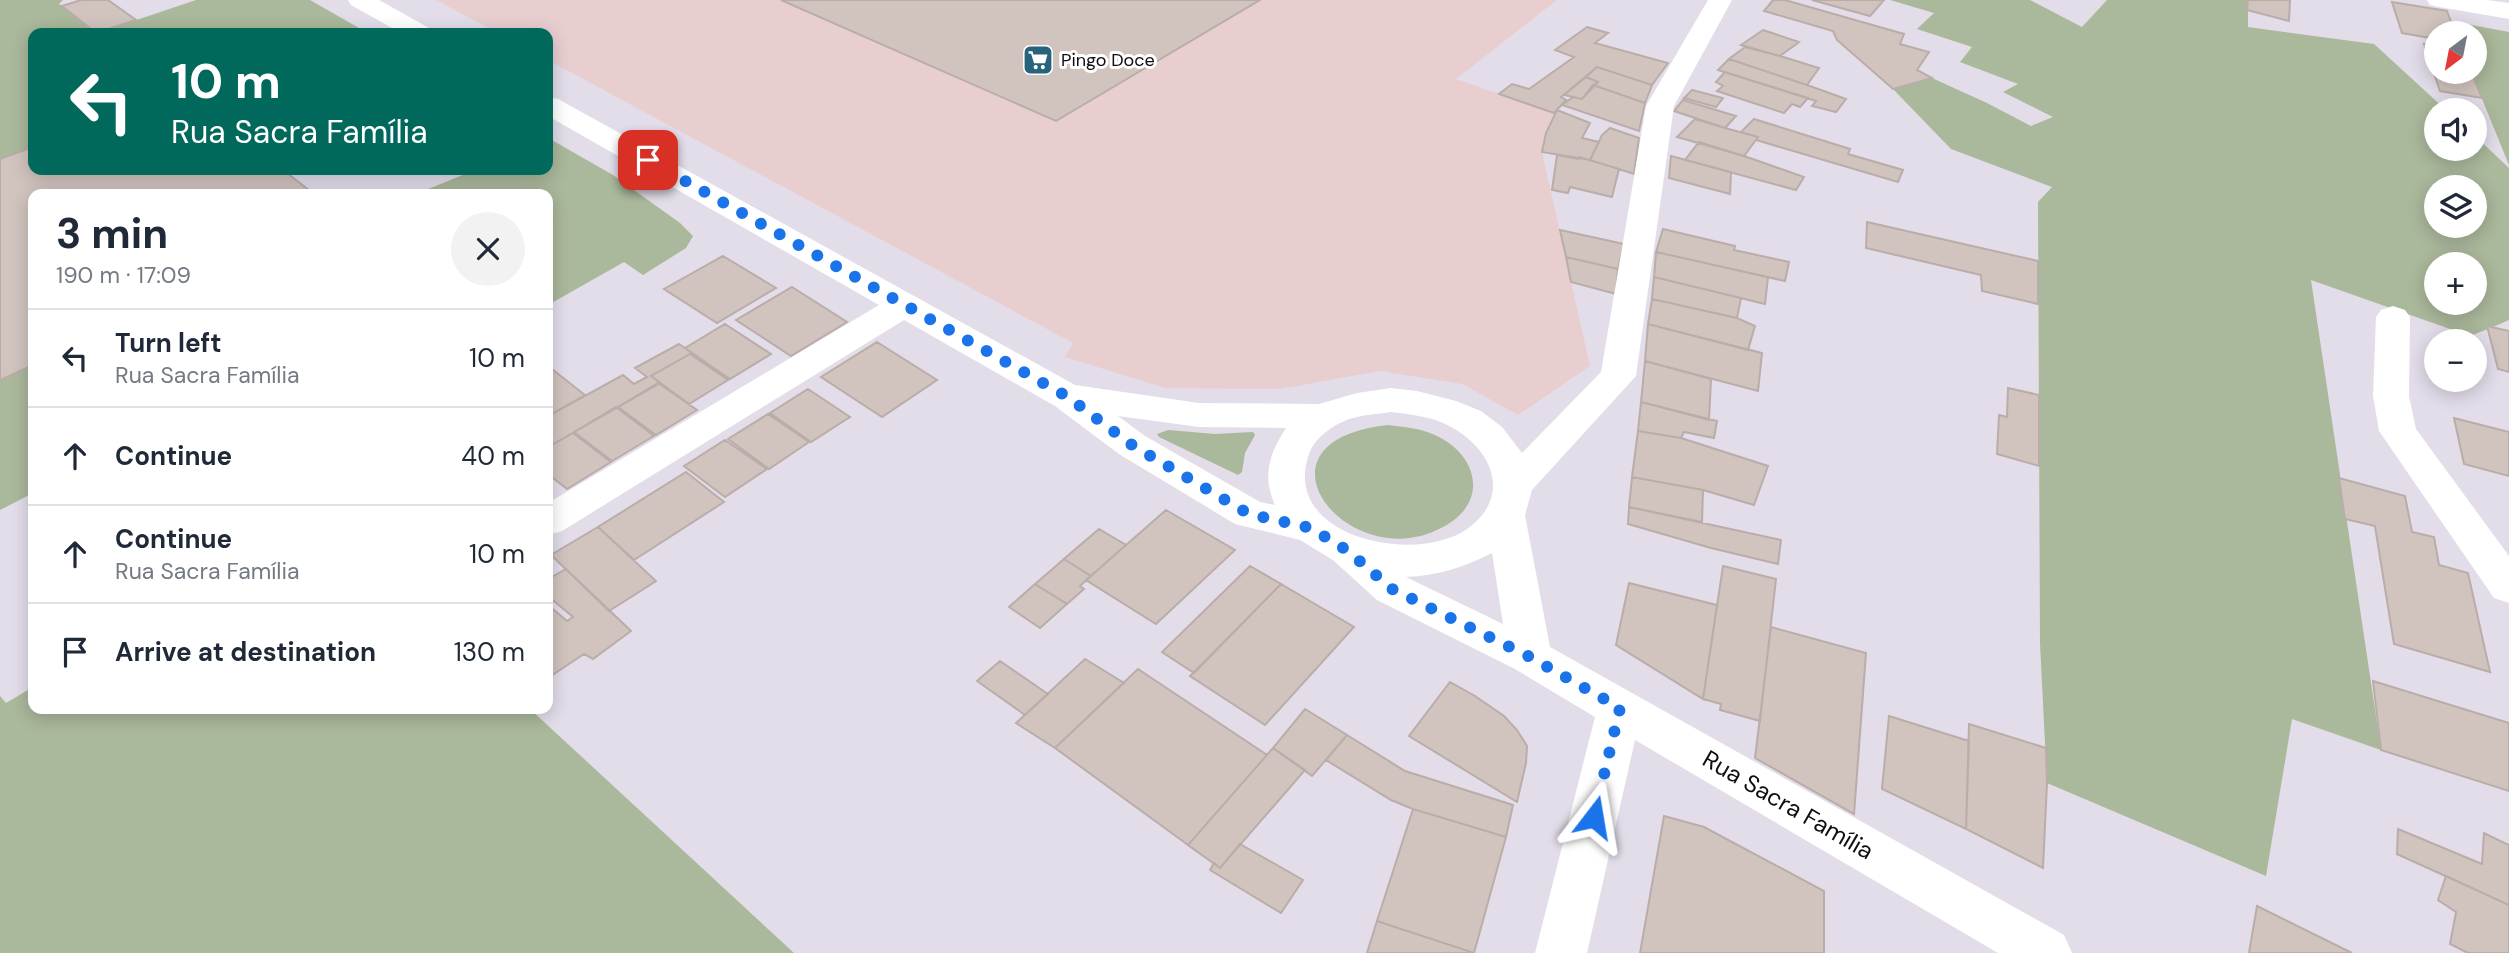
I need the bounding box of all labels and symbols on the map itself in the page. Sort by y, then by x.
north arrow [2424,21,2487,84]
supermarket icon: Pingo Doce [1021,43,1055,77]
place label: Pingo Doce [1061,48,1155,72]
pin [618,130,678,190]
street label: Rua Sacra Família [1697,743,1879,866]
position arrow [1557,780,1631,854]

